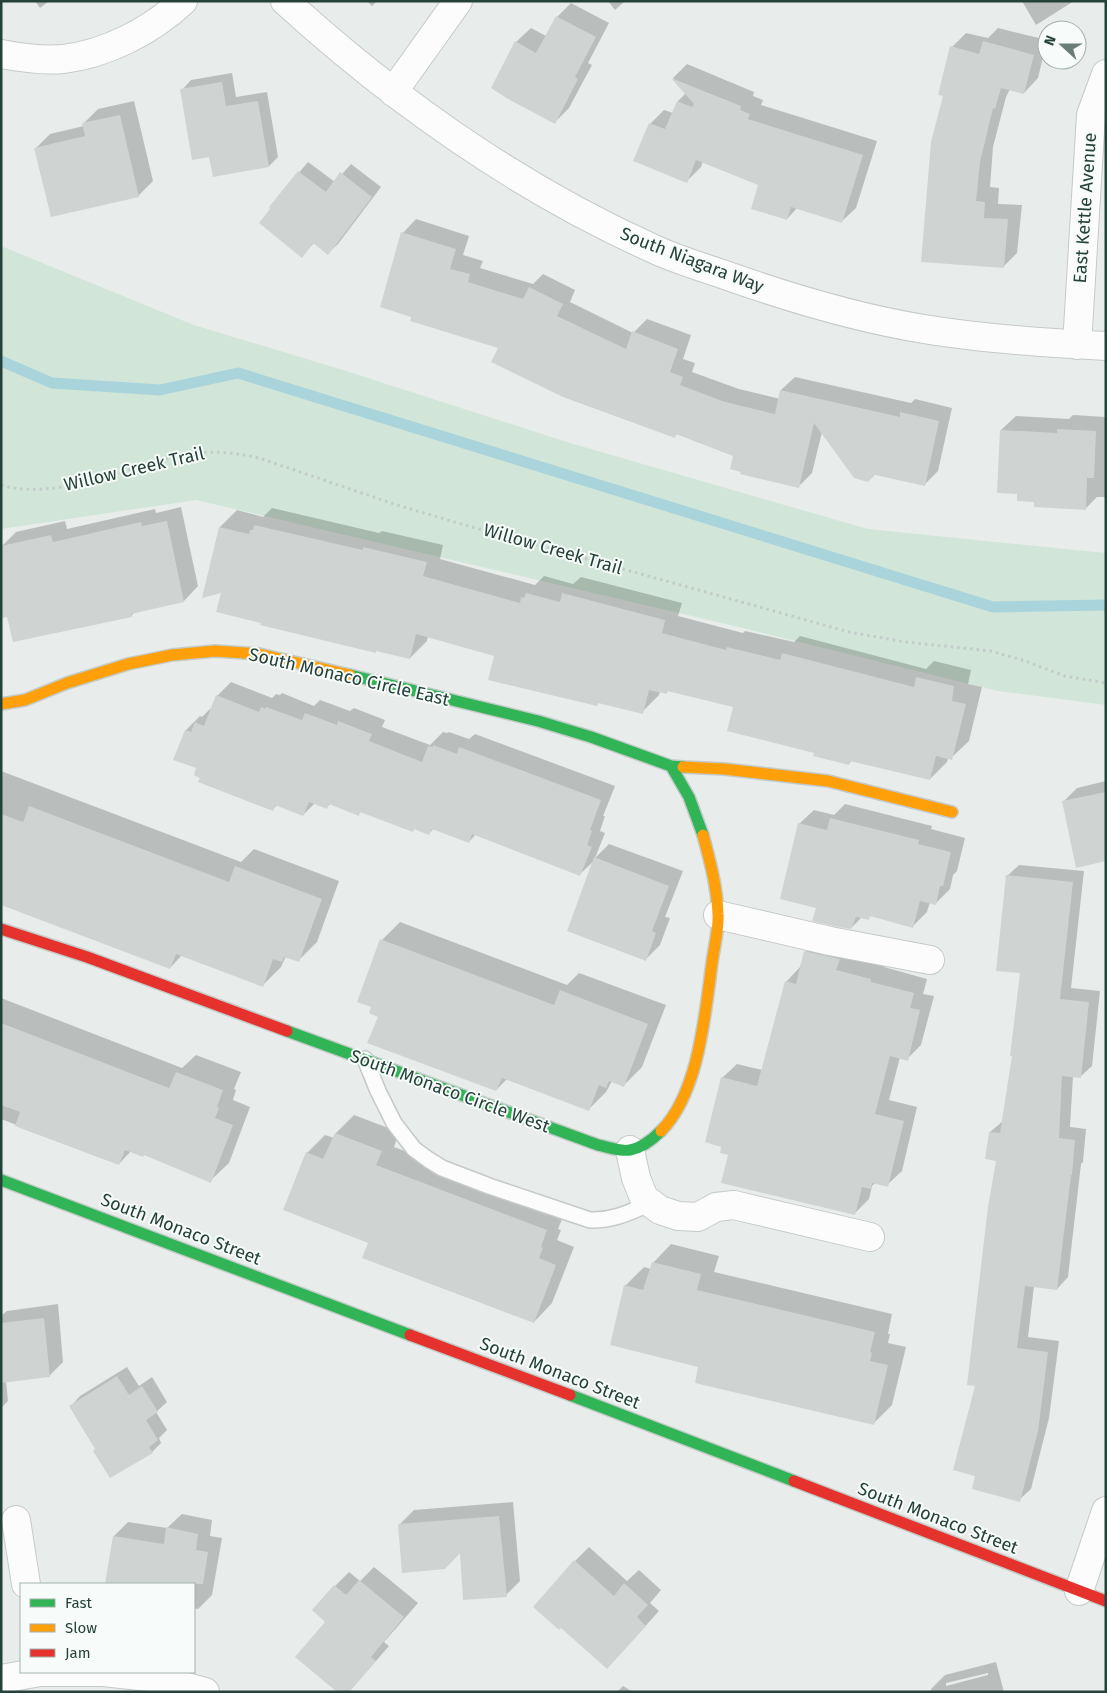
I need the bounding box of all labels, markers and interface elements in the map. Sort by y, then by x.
north arrow [1037,20,1087,70]
text: N [1041,33,1060,48]
street label: East Kettle Avenue [1069,132,1101,284]
street label: South Niagara Way [617,222,767,298]
street label: Willow Creek Trail [62,442,206,496]
street label: Willow Creek Trail [481,519,625,579]
street label: South Monaco Circle East [247,643,452,711]
street label: South Monaco Circle West [347,1045,553,1137]
street label: South Monaco Street [98,1188,265,1270]
street label: South Monaco Street [477,1332,644,1414]
street label: South Monaco Street [855,1477,1022,1559]
legend [20,1583,195,1673]
text: Fast [65,1594,92,1612]
text: Slow [65,1619,97,1637]
text: Jam [65,1644,91,1662]

